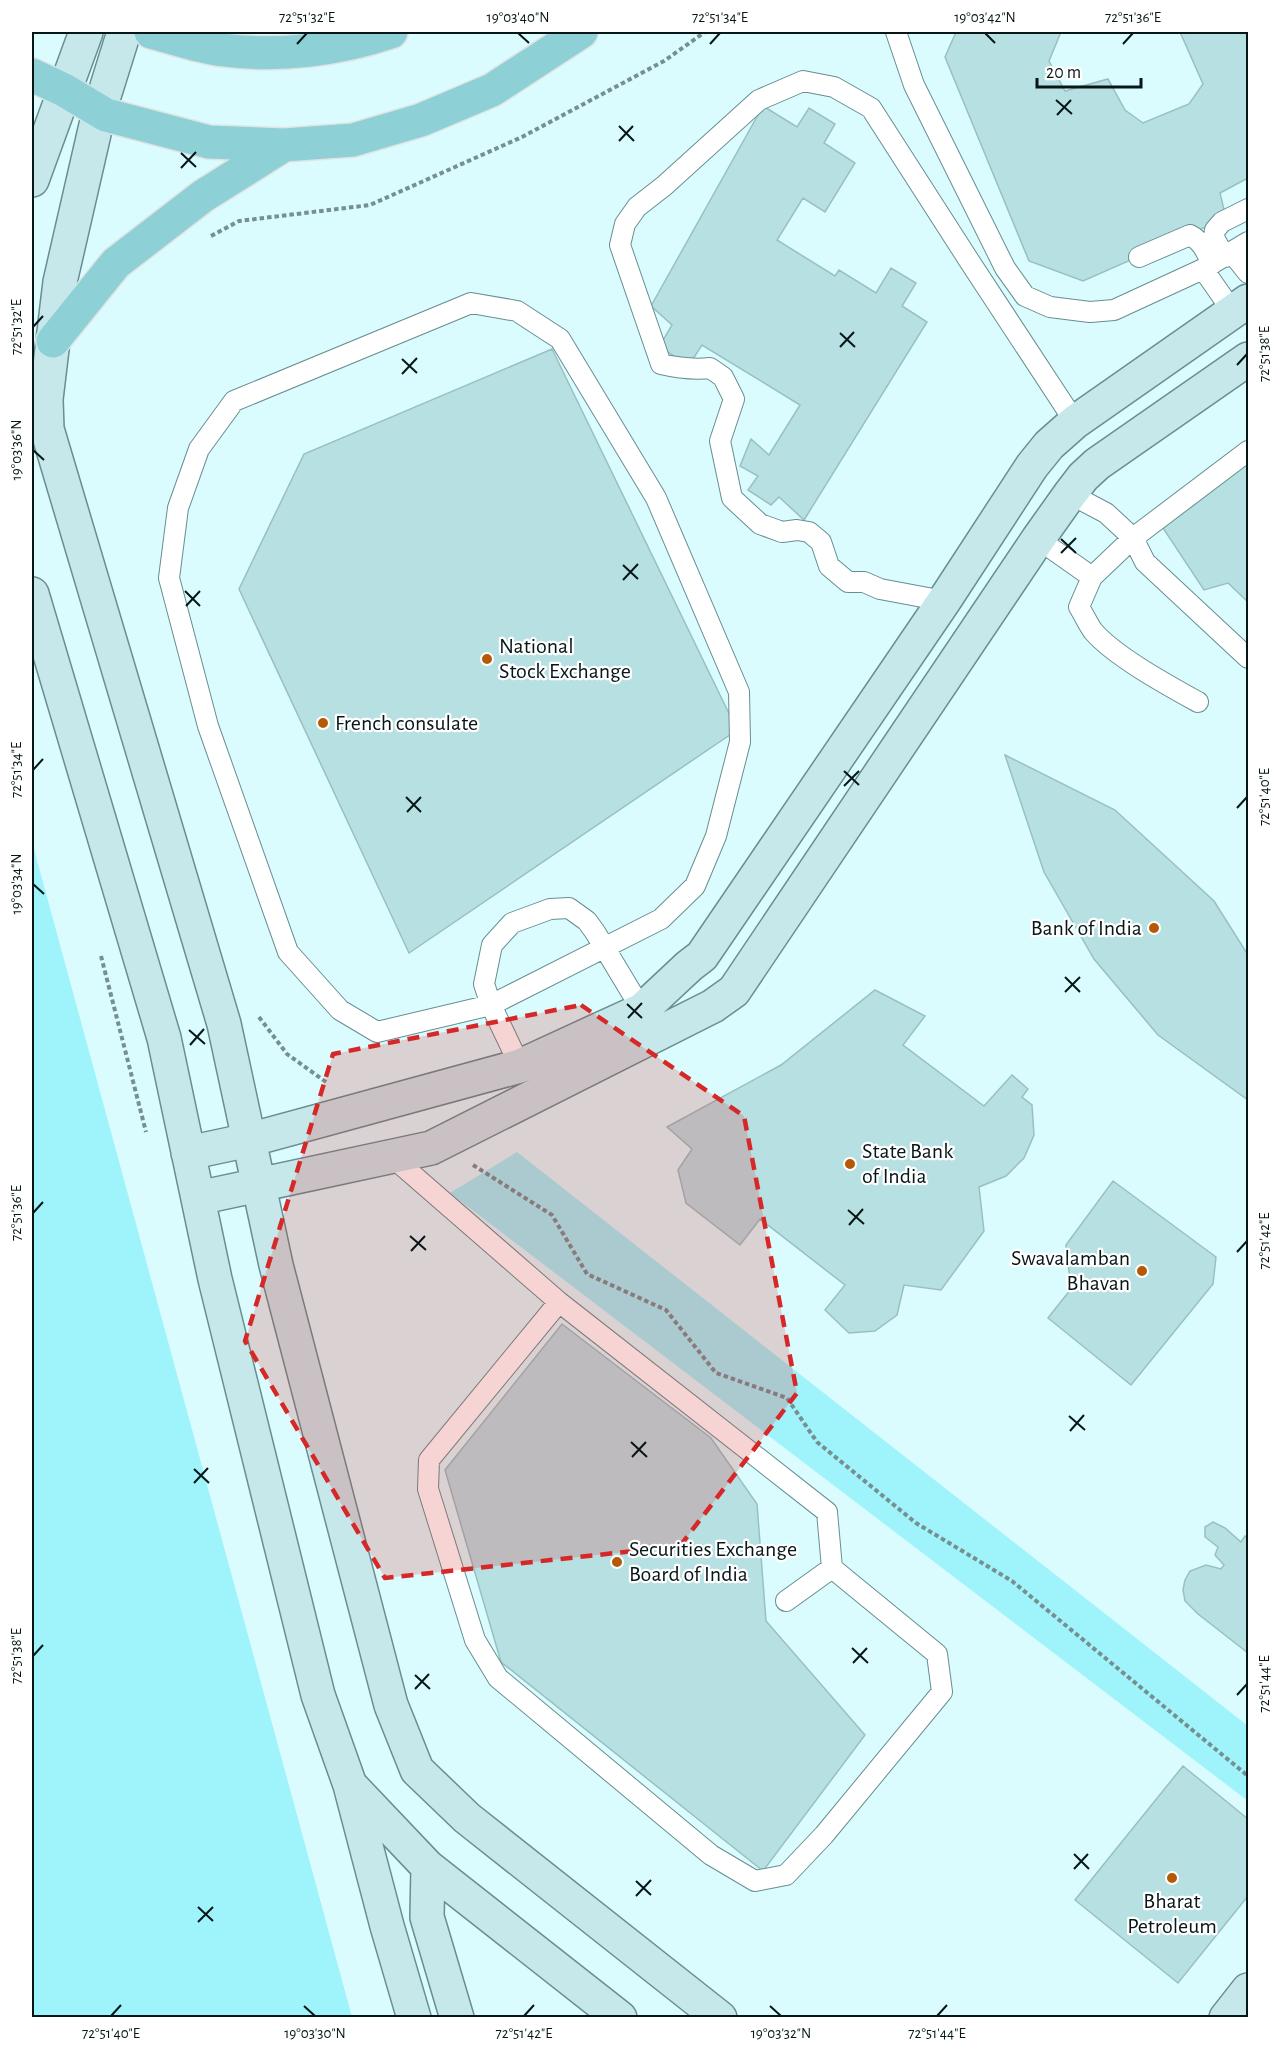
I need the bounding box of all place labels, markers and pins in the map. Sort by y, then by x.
place label: National Stock Exchange [499,635,631,682]
marker: National Stock Exchange [480,652,494,666]
place label: French consulate [335,712,478,734]
marker: French consulate [316,716,330,730]
place label: Bank of India [1031,917,1142,939]
marker: Bank of India [1147,921,1161,935]
place label: State Bank of India [862,1140,953,1187]
marker: State Bank of India [843,1157,857,1171]
place label: Swavalamban Bhavan [1011,1247,1130,1294]
marker: Swavalamban Bhavan [1135,1264,1149,1278]
place label: Securities Exchange Board of India [629,1538,797,1585]
marker: Securities Exchange Board of India [610,1555,624,1569]
marker: Bharat Petroleum [1165,1871,1179,1885]
place label: Bharat Petroleum [1127,1890,1217,1937]

